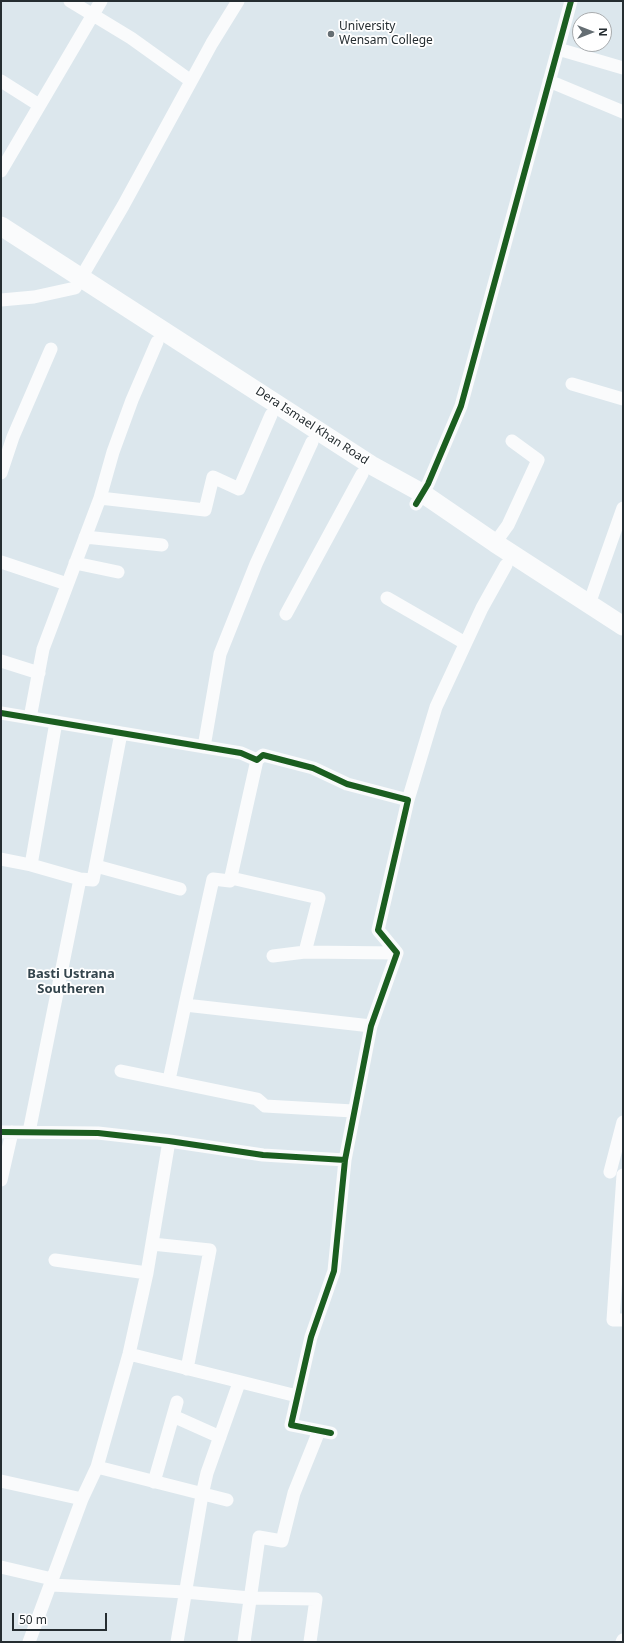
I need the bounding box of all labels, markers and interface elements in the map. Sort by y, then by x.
north arrow [572,12,612,52]
place label: University Wensam College [339,20,433,48]
text: N [596,28,611,36]
marker: University Wensam College [326,29,336,39]
street label: Dera Ismael Khan Road [253,384,371,468]
district label: Basti Ustrana Southeren [27,966,115,997]
scale bar [14,1605,109,1631]
text: 50 m [19,1611,47,1628]

